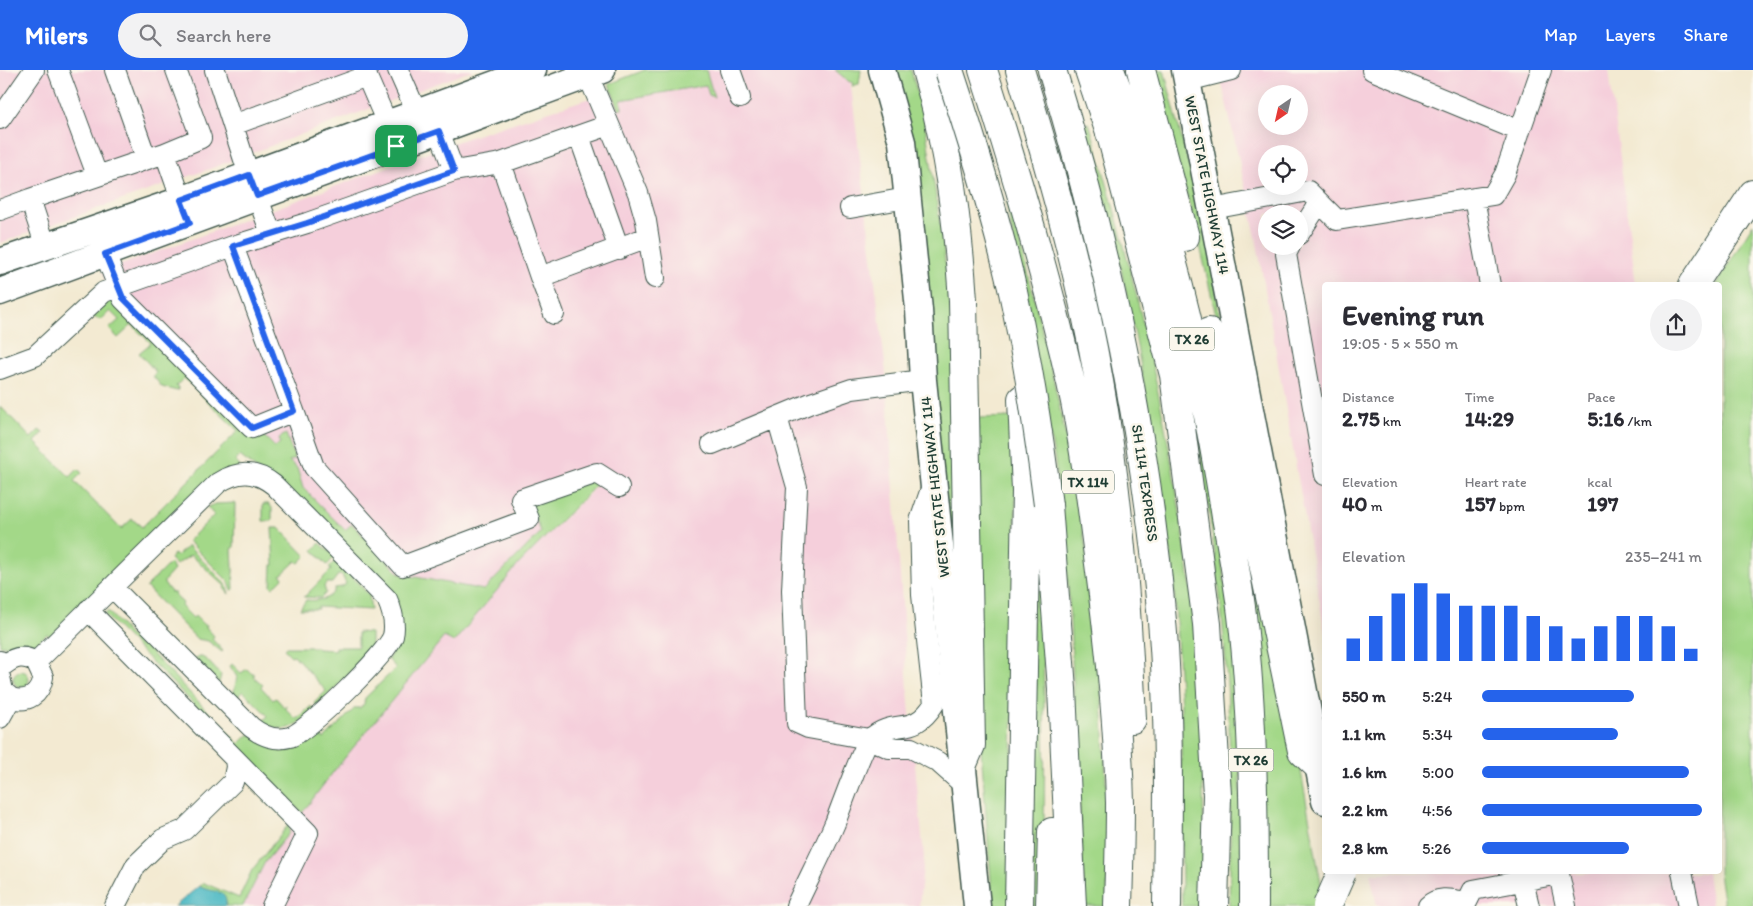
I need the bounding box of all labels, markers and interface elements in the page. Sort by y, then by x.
search box [118,13,468,58]
text: Milers [25,21,88,50]
icon: search [136,21,164,49]
text: Search here [176,24,271,47]
text: Map [1544,24,1577,46]
text: Layers [1605,24,1655,46]
text: Share [1683,24,1728,46]
north arrow [1258,85,1308,135]
map controls [1258,85,1308,255]
street label: WEST STATE HIGHWAY 114 [1181,94,1233,276]
pin [375,125,417,167]
icon: arrive [382,132,410,160]
button: locate [1258,145,1308,195]
button: layers [1258,205,1308,255]
text: Evening run [1342,298,1484,332]
button: share [1650,299,1702,351]
road number: TX 26 [1170,328,1214,350]
text: 19:05 · 5 × 550 m [1342,334,1458,353]
text: Distance [1342,389,1394,406]
text: Time [1465,389,1495,406]
text: Pace [1587,389,1615,406]
street label: WEST STATE HIGHWAY 114 [917,396,953,578]
text: 2.75 [1342,406,1380,431]
text: 14:29 [1465,406,1514,431]
text: 5:16 [1587,406,1624,431]
text: km [1380,413,1401,430]
text: /km [1624,413,1652,430]
street label: SH 114 TEXPRESS [1128,423,1162,543]
road number: TX 114 [1062,471,1114,494]
text: Elevation [1342,474,1398,491]
text: Heart rate [1465,474,1527,491]
text: kcal [1587,474,1612,491]
text: 40 [1342,491,1368,516]
text: 157 [1465,491,1496,516]
text: 197 [1587,491,1618,516]
text: m [1368,498,1383,515]
text: bpm [1496,498,1525,515]
text: Elevation [1342,547,1406,566]
text: 235–241 m [1625,547,1702,566]
text: 550 m [1342,687,1386,706]
text: 5:24 [1422,687,1452,706]
text: 1.1 km [1342,725,1386,744]
text: 5:34 [1422,725,1453,744]
road number: TX 26 [1228,748,1274,772]
text: 1.6 km [1342,763,1387,782]
text: 5:00 [1422,763,1454,782]
text: 2.2 km [1342,801,1388,820]
text: 4:56 [1422,801,1452,820]
text: 2.8 km [1342,839,1388,858]
text: 5:26 [1422,839,1451,858]

